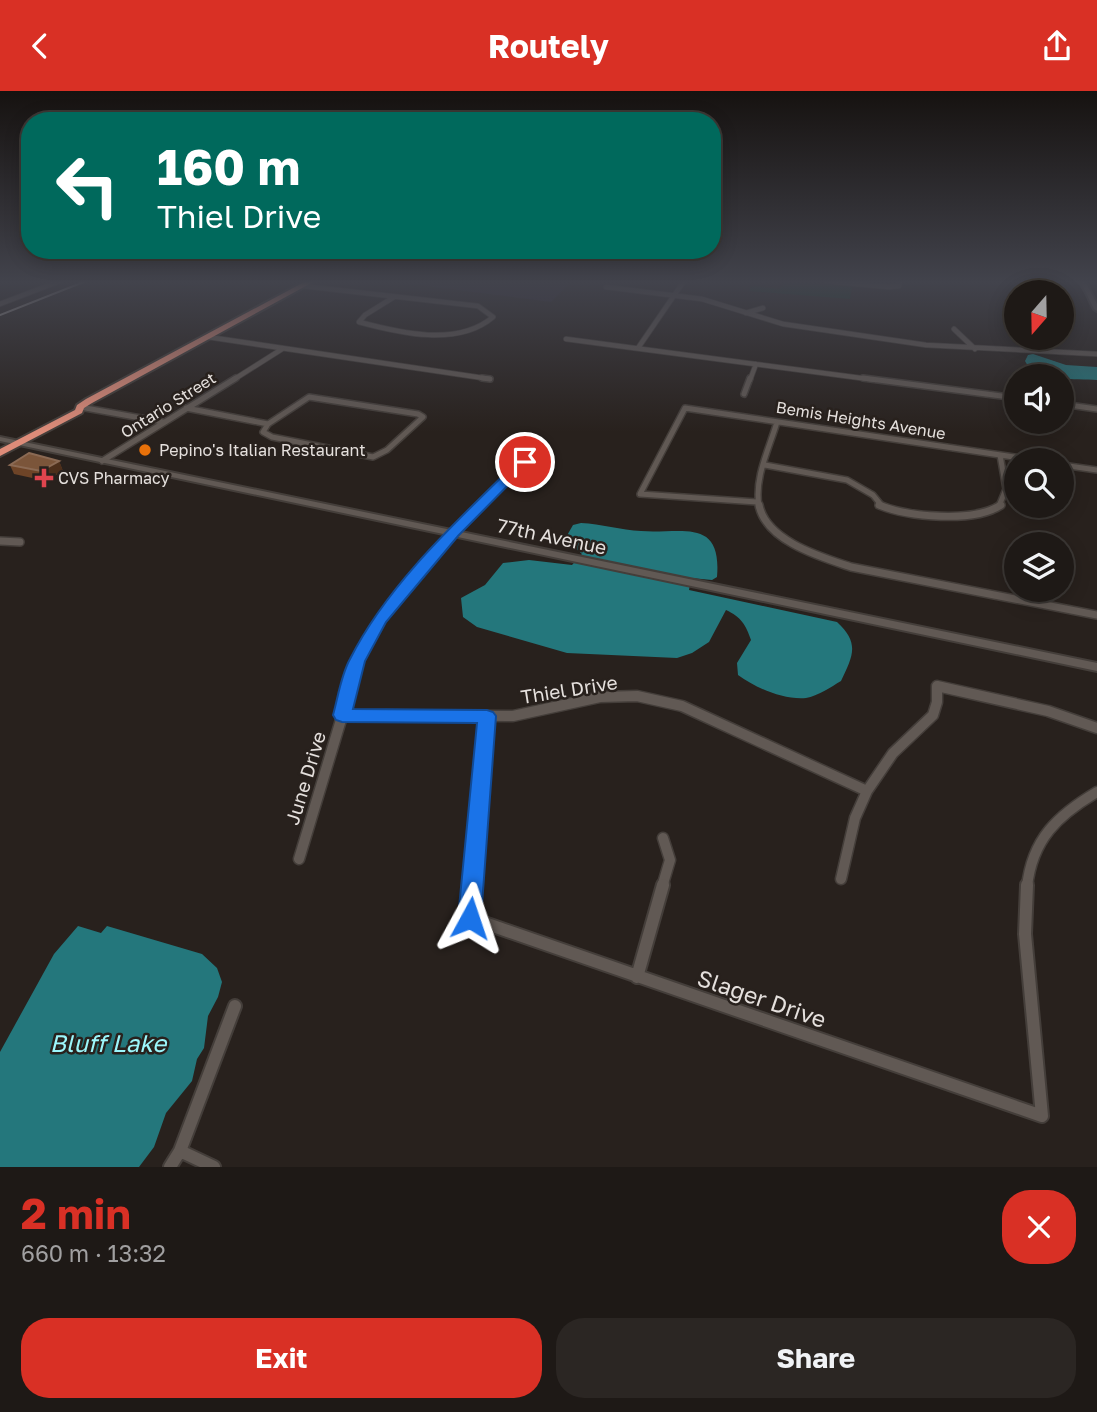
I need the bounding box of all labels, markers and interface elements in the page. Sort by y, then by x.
icon: back [21,27,59,65]
text: Routely [488,27,609,65]
icon: share [1038,27,1076,65]
text: 160 m [157,137,300,196]
icon: left [42,140,133,231]
text: Thiel Drive [157,197,321,235]
north arrow [1004,280,1074,350]
map controls [1004,280,1074,602]
button: sound [1004,364,1074,434]
street label: Ontario Street [117,368,219,442]
street label: Bemis Heights Avenue [775,397,947,443]
pin [495,432,555,492]
place label: Pepino's Italian Restaurant [159,440,366,460]
marker: Pepino's Italian Restaurant [137,442,153,458]
icon: arrive [506,443,544,481]
button: search [1004,448,1074,518]
place label: CVS Pharmacy [58,468,169,488]
marker: CVS Pharmacy [36,470,52,486]
street label: 77th Avenue [495,513,609,559]
button: layers [1004,532,1074,602]
street label: Thiel Drive [519,670,619,708]
street label: June Drive [280,728,330,828]
position arrow [433,881,507,955]
street label: Slager Drive [694,963,830,1033]
water label: Bluff Lake [50,1028,168,1057]
text: 2 min [21,1188,131,1238]
button: close [1002,1190,1076,1264]
text: 660 m · 13:32 [21,1239,166,1267]
button: Exit [21,1318,542,1398]
button: Share [556,1318,1076,1398]

